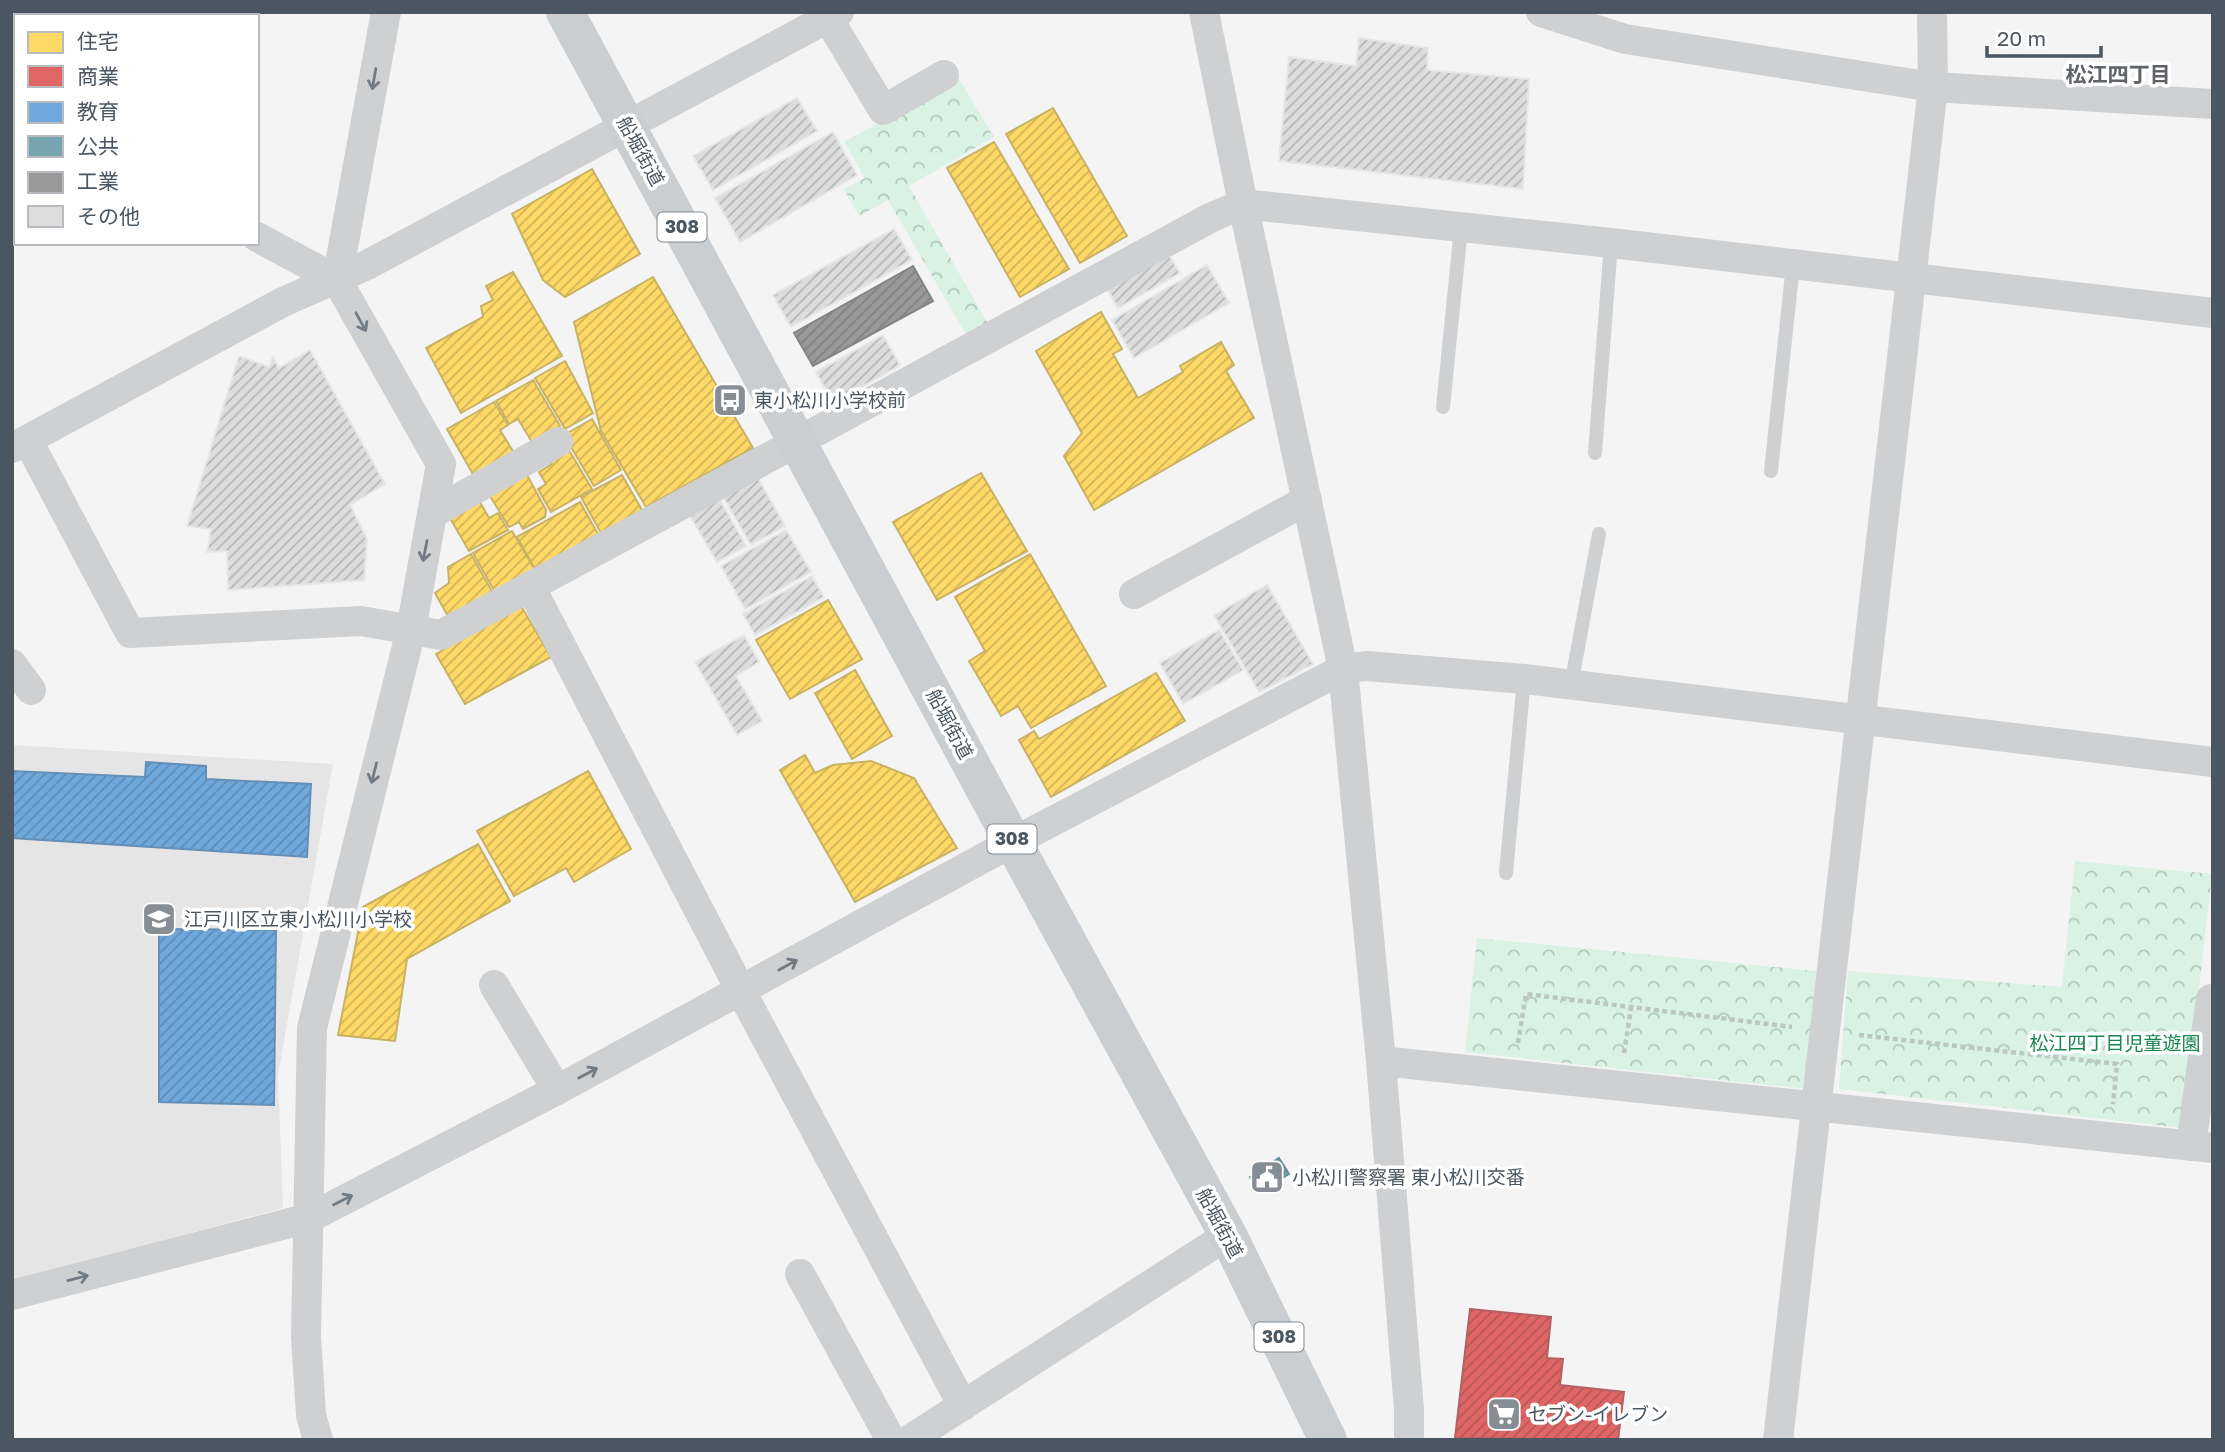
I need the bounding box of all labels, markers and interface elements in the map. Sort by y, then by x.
legend [14,14,259,245]
scale bar [1987,14,2101,58]
text: 20 m [1997,25,2046,51]
text: 住宅 [77,28,119,54]
district label: 松江四丁目 [2066,61,2171,87]
text: 商業 [77,63,119,89]
one-way arrow [367,67,380,90]
text: 教育 [77,98,119,124]
street label: 船堀街道 [613,112,670,190]
text: 公共 [77,133,119,159]
text: 工業 [77,168,119,194]
text: その他 [77,203,140,229]
road number: 308 [658,212,706,242]
one-way arrow [354,311,368,331]
bus stop icon: 東小松川小学校前 [711,381,749,419]
place label: 東小松川小学校前 [754,388,906,411]
one-way arrow [418,539,432,562]
street label: 船堀街道 [922,685,978,763]
one-way arrow [367,761,380,784]
road number: 308 [988,824,1036,854]
school or university icon: 江戸川区立東小松川小学校 [140,900,178,938]
place label: 江戸川区立東小松川小学校 [184,907,412,930]
one-way arrow [778,958,798,972]
park label: 松江四丁目児童遊園 [2029,1031,2201,1054]
one-way arrow [577,1066,598,1079]
public building icon: 小松川警察署 東小松川交番 [1248,1158,1286,1196]
place label: 小松川警察署 東小松川交番 [1292,1165,1525,1188]
street label: 船堀街道 [1192,1184,1248,1262]
one-way arrow [332,1193,353,1207]
one-way arrow [66,1271,89,1284]
road number: 308 [1254,1322,1304,1352]
supermarket icon: セブン-イレブン [1485,1395,1523,1433]
place label: セブン-イレブン [1528,1402,1668,1425]

